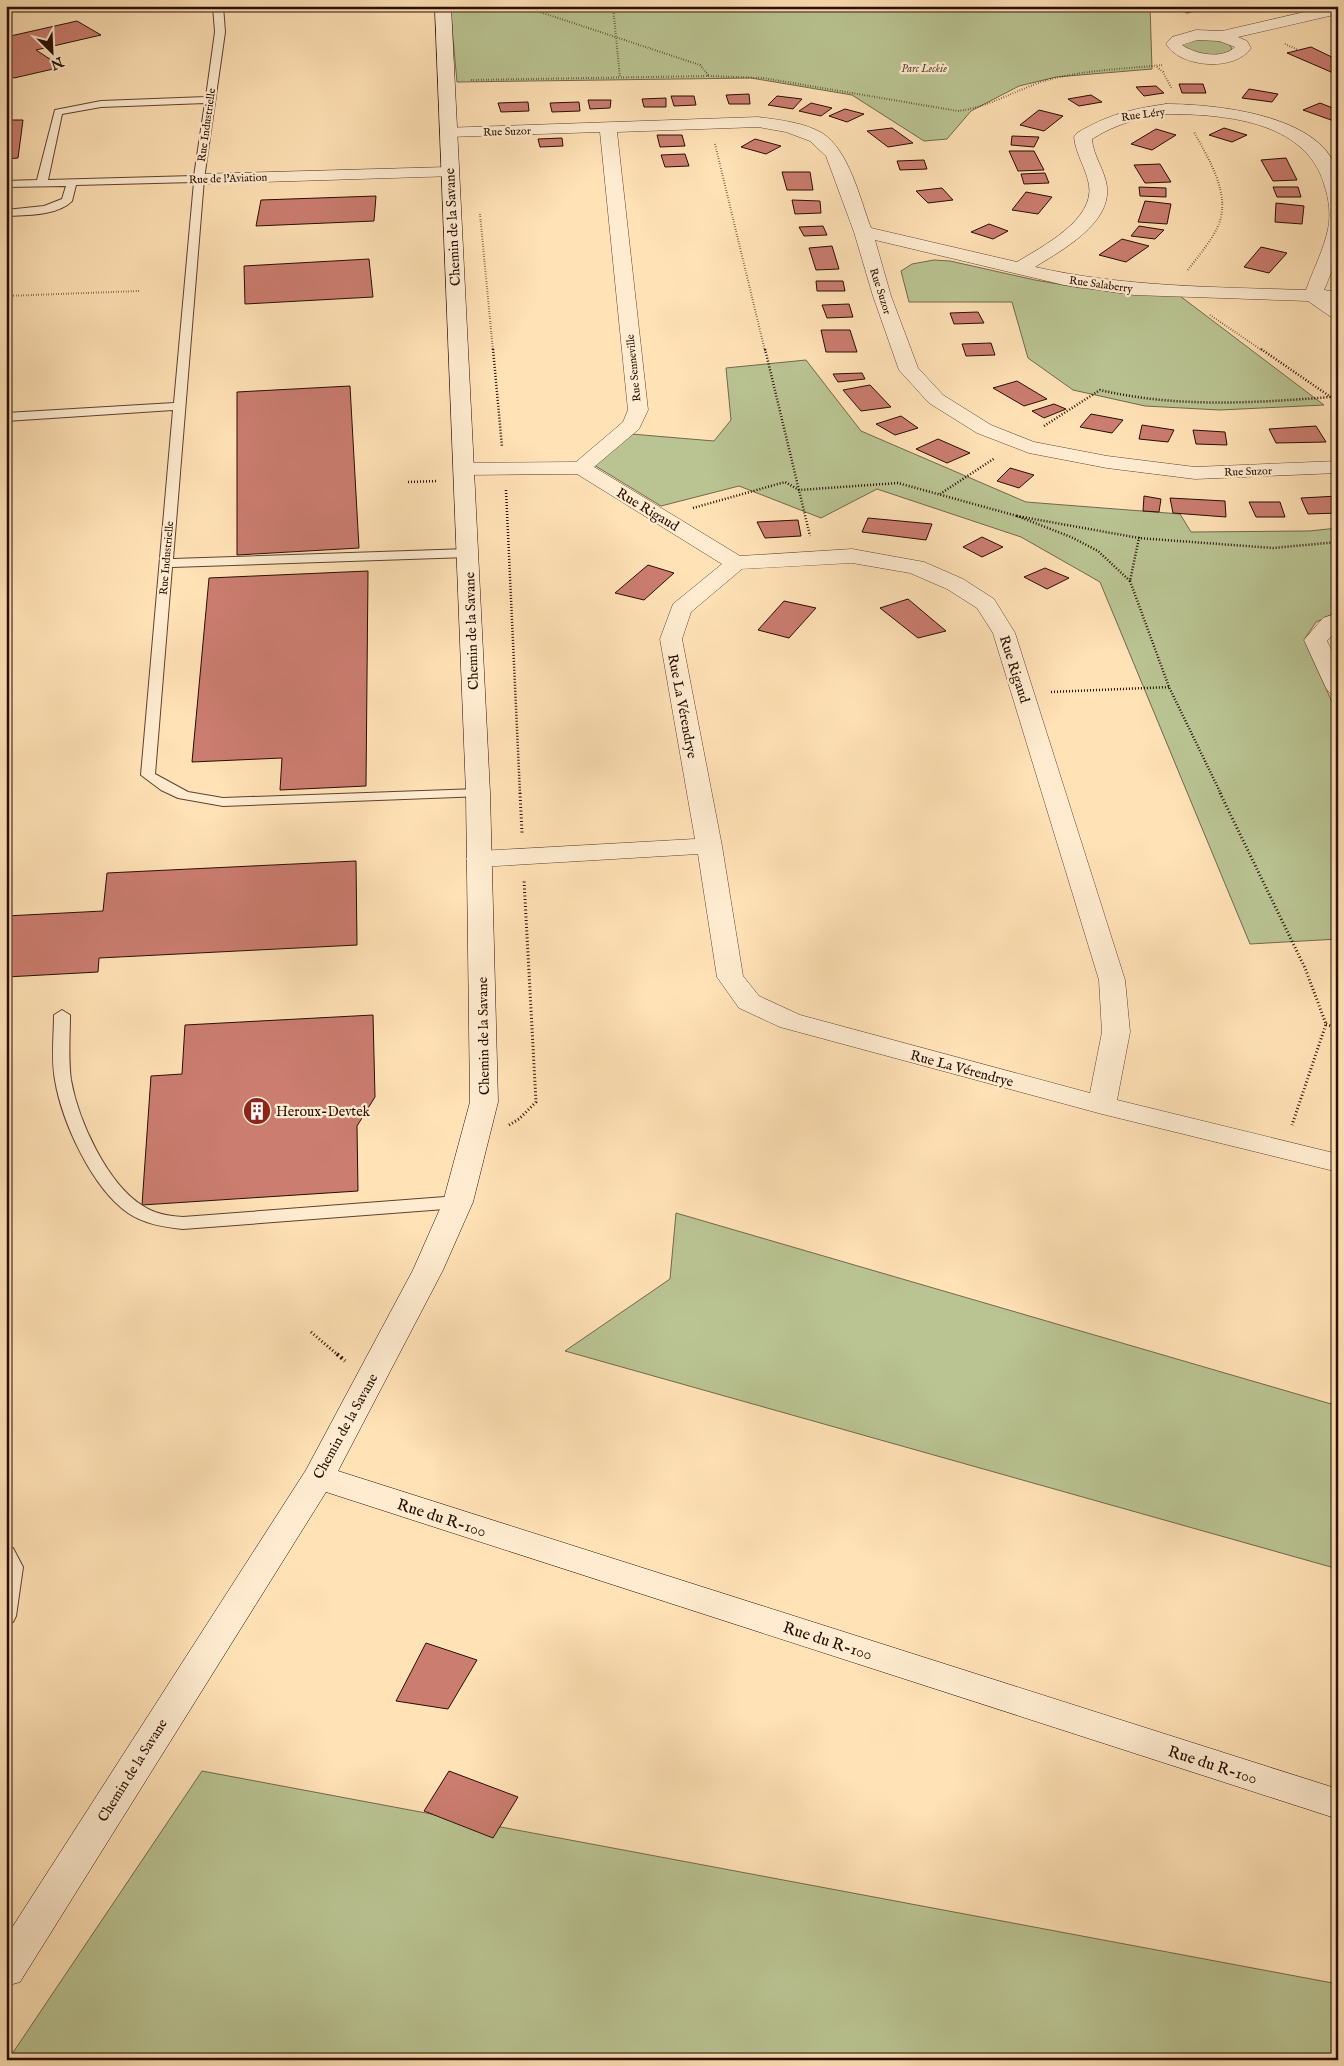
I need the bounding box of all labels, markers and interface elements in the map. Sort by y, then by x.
north arrow [28,28,78,78]
text: N [48,52,67,74]
park label: Parc Leckie [901,62,947,76]
street label: Rue Industrielle [195,87,219,163]
street label: Rue Léry [1120,105,1166,125]
street label: Rue Suzor [483,124,531,140]
street label: Chemin de la Savane [441,167,465,286]
street label: Rue de l'Aviation [189,171,268,187]
street label: Rue Suzor [866,266,894,316]
street label: Rue Salaberry [1068,274,1134,296]
street label: Rue Senneville [623,333,644,402]
street label: Rue Suzor [1224,464,1272,480]
street label: Rue Rigaud [613,484,683,536]
street label: Rue Industrielle [157,520,177,596]
street label: Chemin de la Savane [461,571,483,690]
street label: Rue Rigaud [995,633,1034,706]
street label: Rue La Vérendrye [663,652,701,761]
street label: Chemin de la Savane [474,976,494,1095]
street label: Rue La Vérendrye [908,1047,1016,1092]
building icon: Heroux-Devtek [242,1096,272,1126]
place label: Heroux-Devtek [276,1103,371,1121]
street label: Chemin de la Savane [309,1370,383,1482]
street label: Rue du R-100 [394,1495,489,1543]
street label: Rue du R-100 [780,1618,875,1666]
street label: Chemin de la Savane [94,1715,172,1825]
street label: Rue du R-100 [1165,1742,1260,1790]

